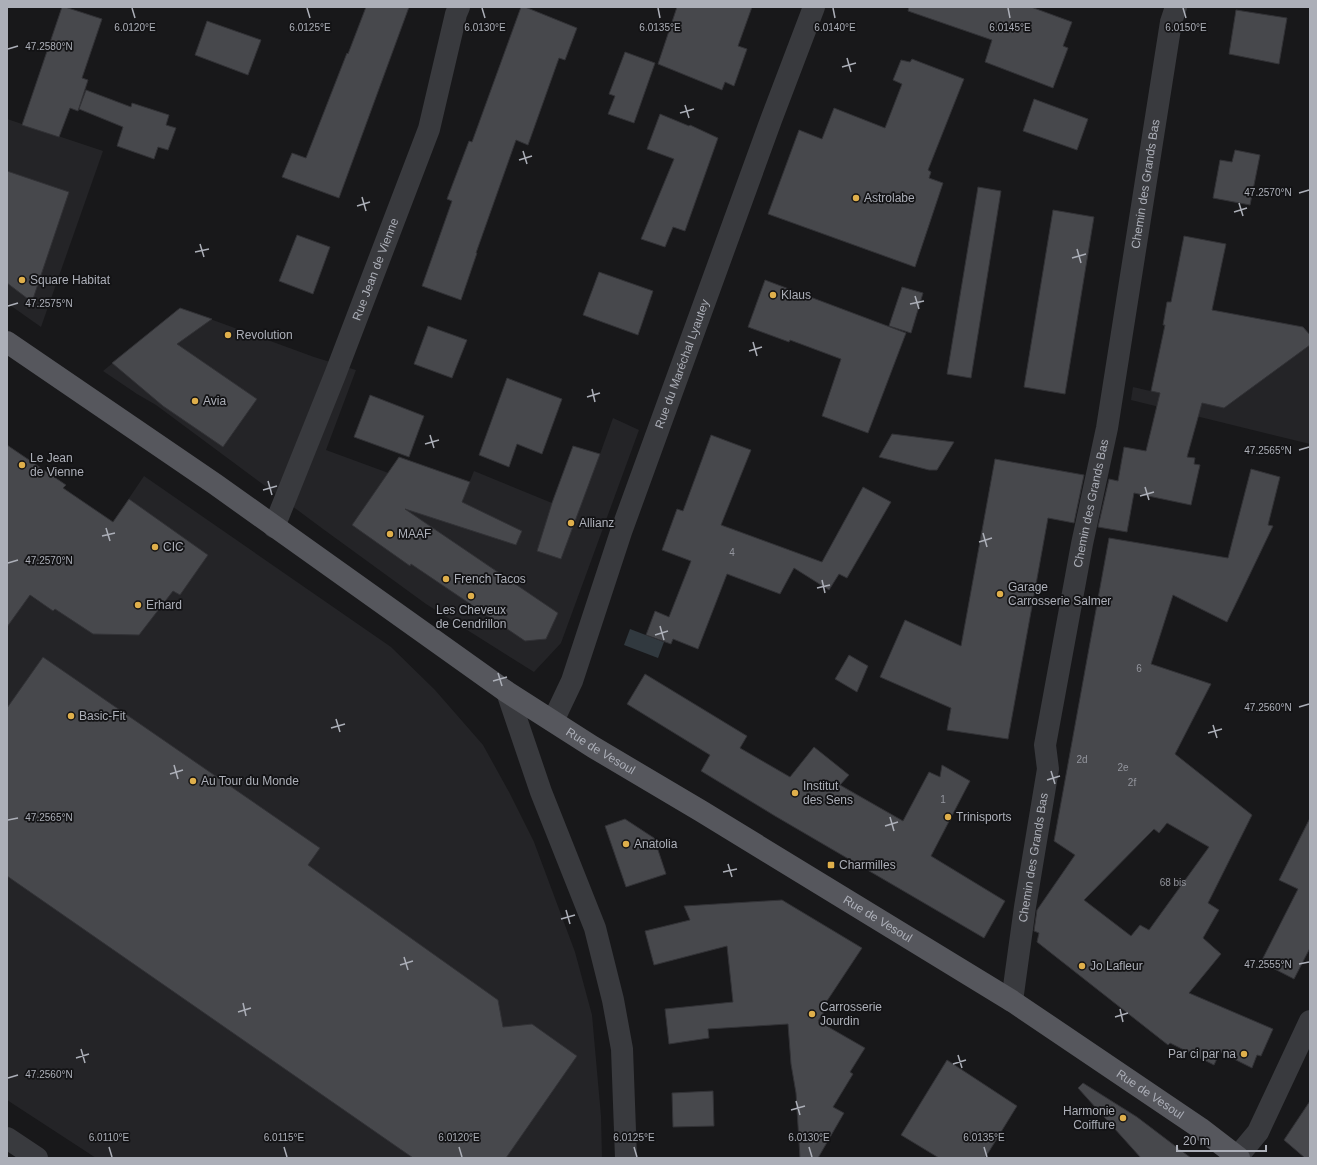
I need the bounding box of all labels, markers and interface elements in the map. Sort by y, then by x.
text: 6.0120°E [114,22,156,33]
text: 6.0125°E [289,22,331,33]
text: 6.0130°E [464,22,506,33]
text: 6.0135°E [639,22,681,33]
text: 6.0140°E [814,22,856,33]
text: 6.0145°E [989,22,1031,33]
text: 6.0150°E [1165,22,1207,33]
text: 47.2580°N [25,41,73,52]
street label: Chemin des Grands Bas [1128,118,1163,250]
text: 47.2570°N [1244,187,1292,198]
place label: Astrolabe [864,191,915,205]
marker: Astrolabe [851,193,861,203]
street label: Rue Jean de Vienne [349,216,401,323]
place label: Square Habitat [30,273,111,287]
marker: Square Habitat [17,275,27,285]
place label: Klaus [781,288,811,302]
marker: Klaus [768,290,778,300]
street label: Rue du Maréchal Lyautey [652,297,712,430]
text: 47.2575°N [25,298,73,309]
place label: Revolution [236,328,293,342]
marker: Revolution [223,330,233,340]
place label: Avia [203,394,226,408]
marker: Avia [190,396,200,406]
street label: Chemin des Grands Bas [1071,438,1111,569]
text: 47.2565°N [1244,445,1292,456]
place label: Le Jean de Vienne [30,451,84,479]
marker: Le Jean de Vienne [17,460,27,470]
place label: Allianz [579,516,614,530]
marker: Allianz [566,518,576,528]
place label: MAAF [398,527,431,541]
marker: MAAF [385,529,395,539]
place label: CIC [163,540,184,554]
marker: CIC [150,542,160,552]
house number: 4 [729,547,735,558]
text: 47.2570°N [25,555,73,566]
place label: French Tacos [454,572,526,586]
marker: French Tacos [441,574,451,584]
place label: Garage Carrosserie Salmer [1008,580,1111,608]
marker: Garage Carrosserie Salmer [995,589,1005,599]
marker: Les Cheveux de Cendrillon [466,591,476,601]
place label: Erhard [146,598,182,612]
marker: Erhard [133,600,143,610]
place label: Les Cheveux de Cendrillon [436,603,506,631]
house number: 6 [1136,663,1142,674]
text: 47.2560°N [1244,702,1292,713]
place label: Basic-Fit [79,709,126,723]
marker: Basic-Fit [66,711,76,721]
street label: Rue de Vesoul [564,725,638,777]
house number: 2d [1076,754,1088,765]
house number: 2e [1117,762,1129,773]
place label: Au Tour du Monde [201,774,299,788]
marker: Au Tour du Monde [188,776,198,786]
house number: 2f [1128,777,1136,788]
place label: Institut des Sens [803,779,853,807]
marker: Institut des Sens [790,788,800,798]
street label: Chemin des Grands Bas [1016,792,1051,923]
house number: 1 [940,794,946,805]
place label: Trinisports [956,810,1012,824]
text: 47.2565°N [25,812,73,823]
marker: Trinisports [943,812,953,822]
place label: Anatolia [634,837,678,851]
marker: Anatolia [621,839,631,849]
place label: Charmilles [839,858,896,872]
marker: Charmilles [826,860,836,870]
house number: 68 bis [1160,877,1186,888]
street label: Rue de Vesoul [841,893,915,945]
place label: Jo Lafleur [1090,959,1143,973]
text: 47.2555°N [1244,959,1292,970]
marker: Jo Lafleur [1077,961,1087,971]
place label: Carrosserie Jourdin [820,1000,882,1028]
marker: Carrosserie Jourdin [807,1009,817,1019]
place label: Par ci par na [1168,1047,1236,1061]
marker: Par ci par na [1239,1049,1249,1059]
street label: Rue de Vesoul [1114,1067,1186,1122]
text: 47.2560°N [25,1069,73,1080]
place label: Harmonie Coiffure [1063,1104,1115,1132]
marker: Harmonie Coiffure [1118,1113,1128,1123]
scale bar [1177,1127,1266,1153]
text: 6.0110°E [89,1132,130,1143]
text: 6.0115°E [264,1132,305,1143]
text: 6.0120°E [438,1132,480,1143]
text: 6.0125°E [613,1132,655,1143]
text: 6.0130°E [788,1132,830,1143]
text: 6.0135°E [963,1132,1005,1143]
text: 20 m [1183,1134,1210,1148]

